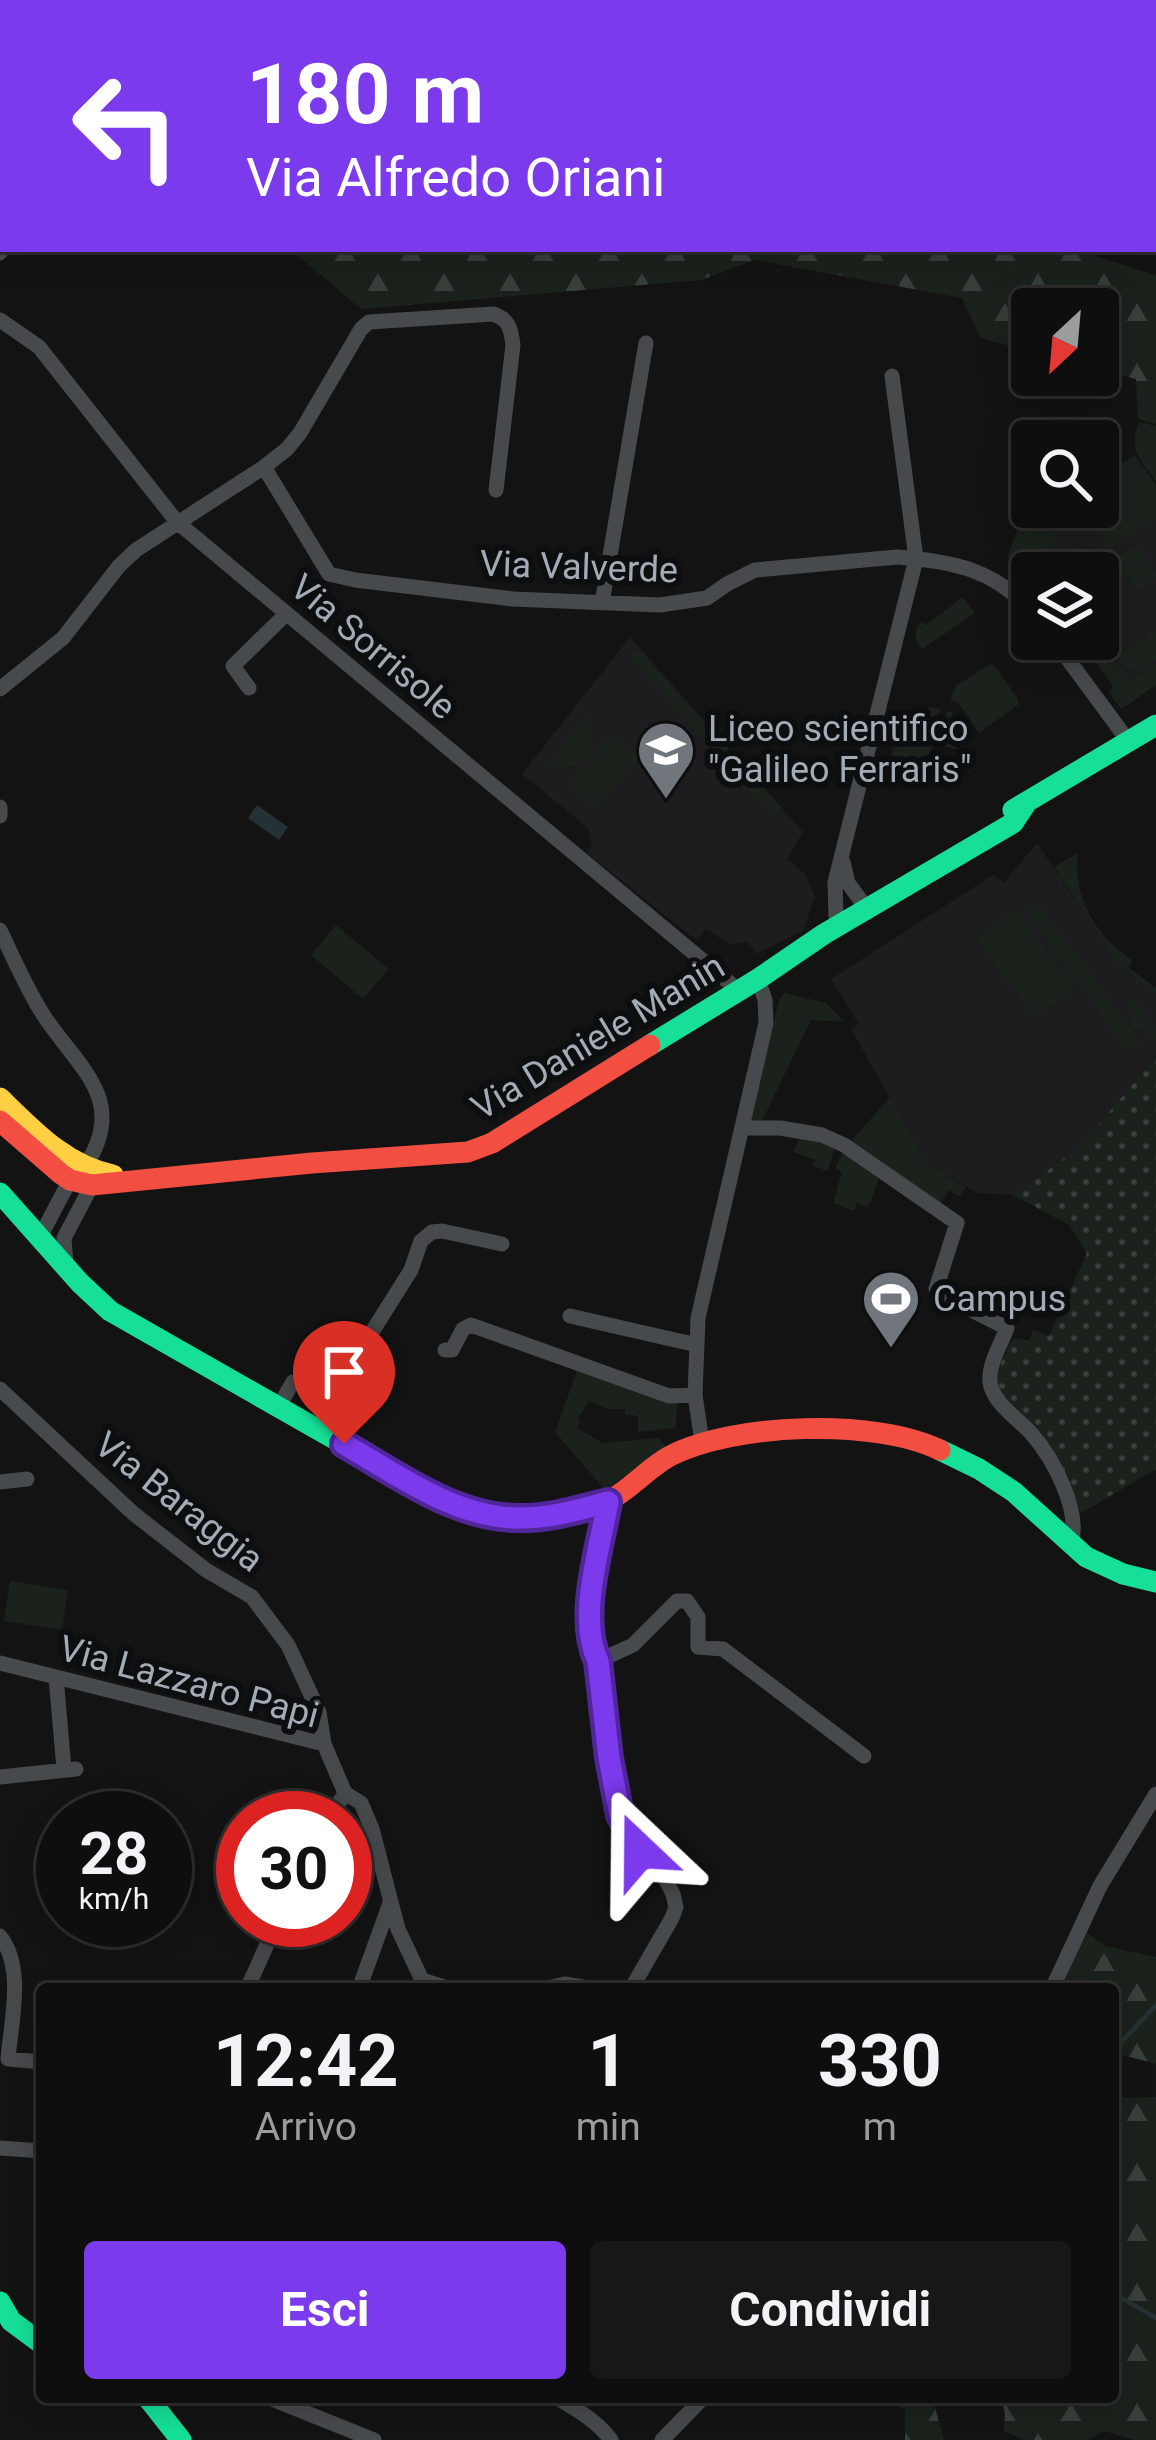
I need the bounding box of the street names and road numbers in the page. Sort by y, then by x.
street label: Via Valverde [479,543,679,591]
street label: Via Sorrisole [282,566,464,728]
street label: Via Daniele Manin [464,945,732,1129]
street label: Via Baraggia [86,1423,272,1581]
street label: Via Lazzaro Papi [55,1627,323,1737]

